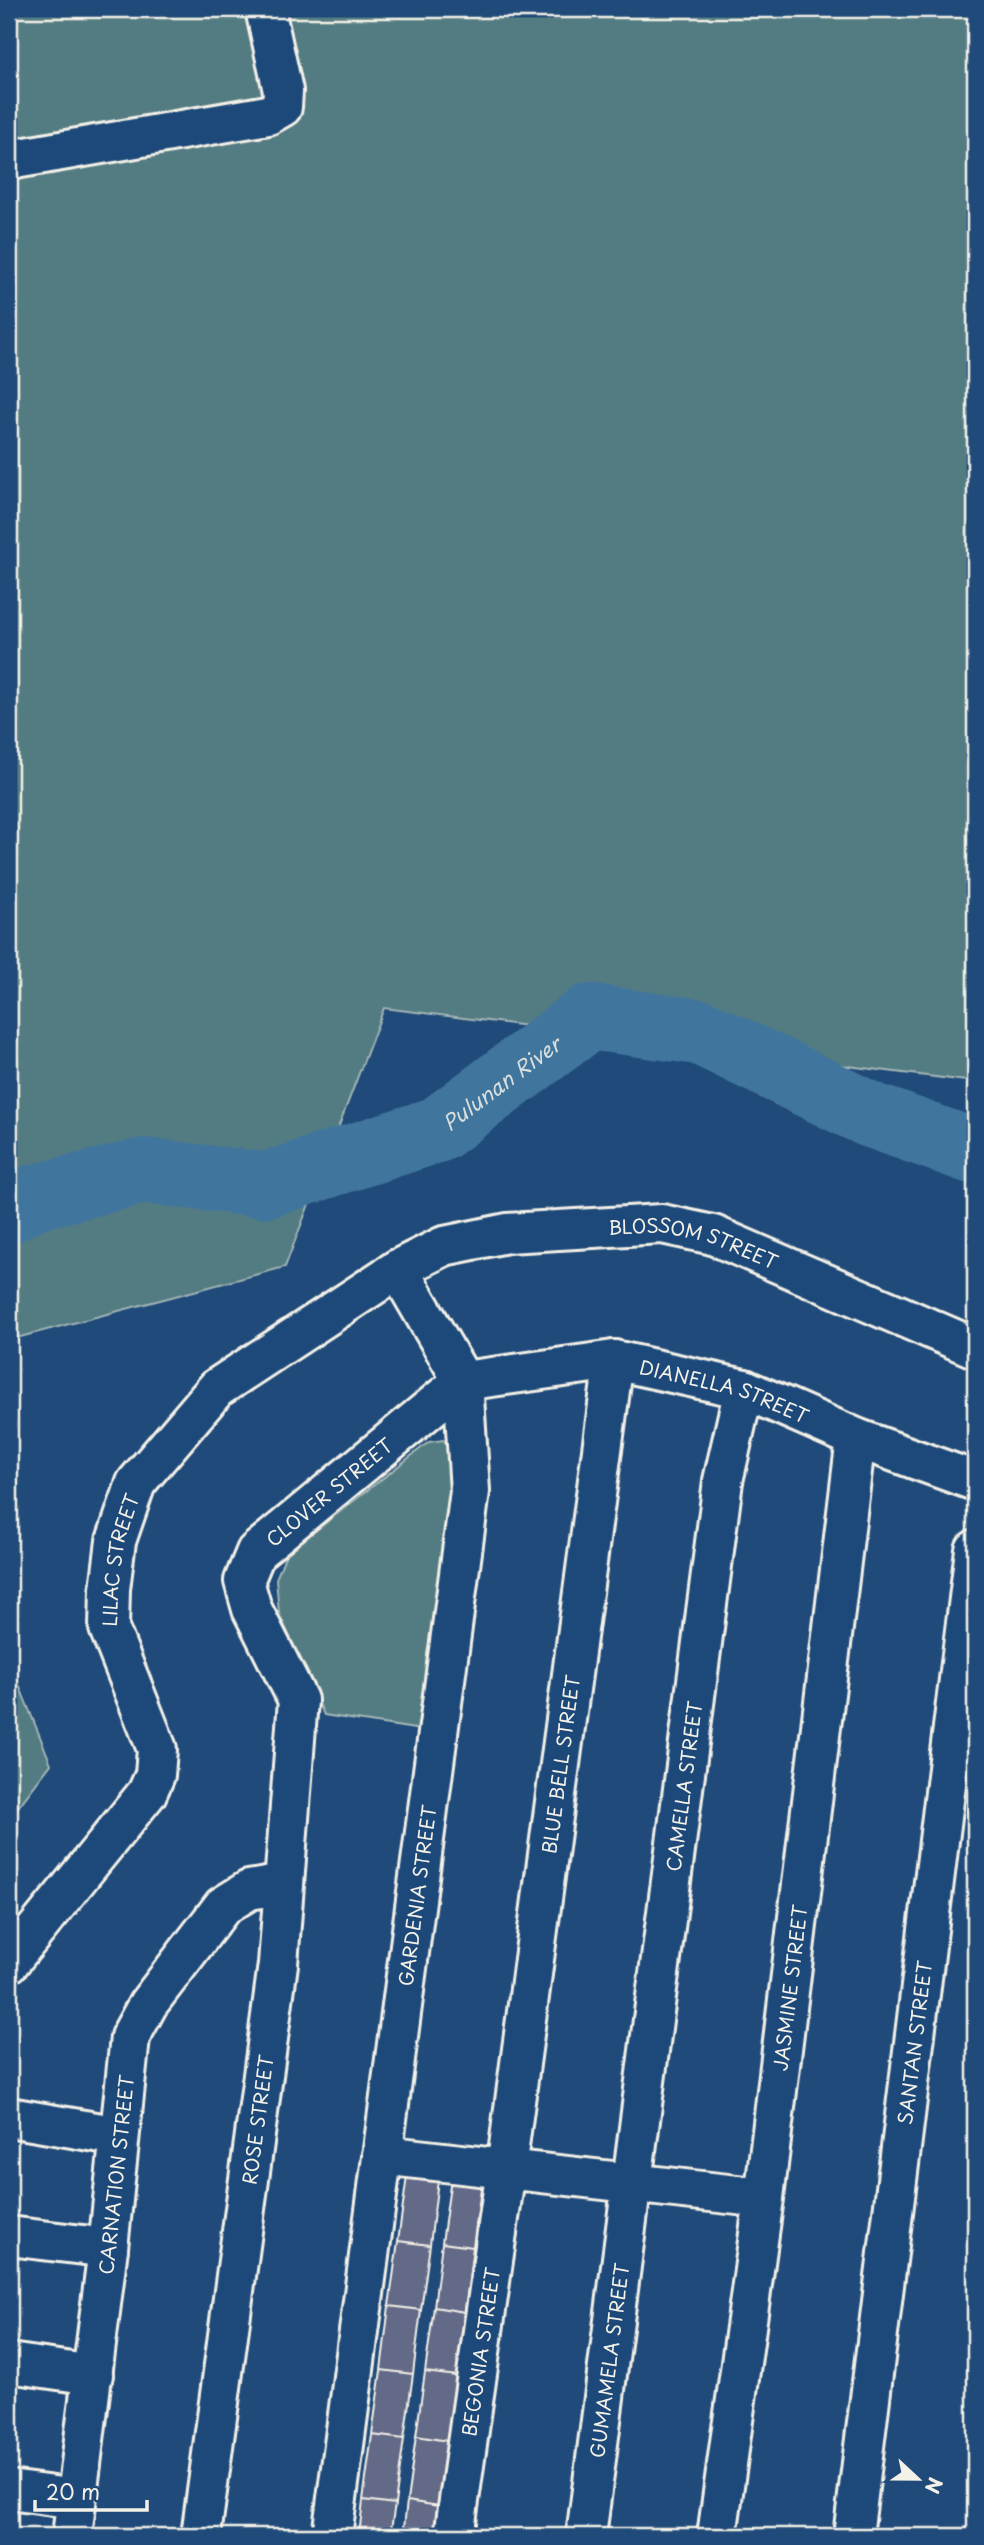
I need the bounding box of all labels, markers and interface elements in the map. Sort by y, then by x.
water label: Pulunan River [435,1026,569,1138]
street label: BLOSSOM STREET [607,1210,782,1275]
street label: DIANELLA STREET [637,1352,813,1430]
street label: CLOVER STREET [260,1431,398,1553]
street label: LILAC STREET [95,1490,145,1627]
street label: BLUE BELL STREET [534,1673,586,1855]
street label: CAMELLA STREET [658,1699,708,1873]
street label: GARDENIA STREET [391,1803,442,1988]
street label: JASMINE STREET [766,1903,813,2072]
street label: SANTAN STREET [890,1959,938,2126]
street label: ROSE STREET [234,2053,280,2186]
street label: CARNATION STREET [91,2073,140,2276]
street label: GUMAMELA STREET [582,2262,635,2459]
street label: BEGONIA STREET [454,2266,506,2438]
north arrow [883,2444,953,2514]
scale bar [35,2468,147,2512]
text: N [919,2474,950,2498]
text: 20 m [46,2475,100,2507]

